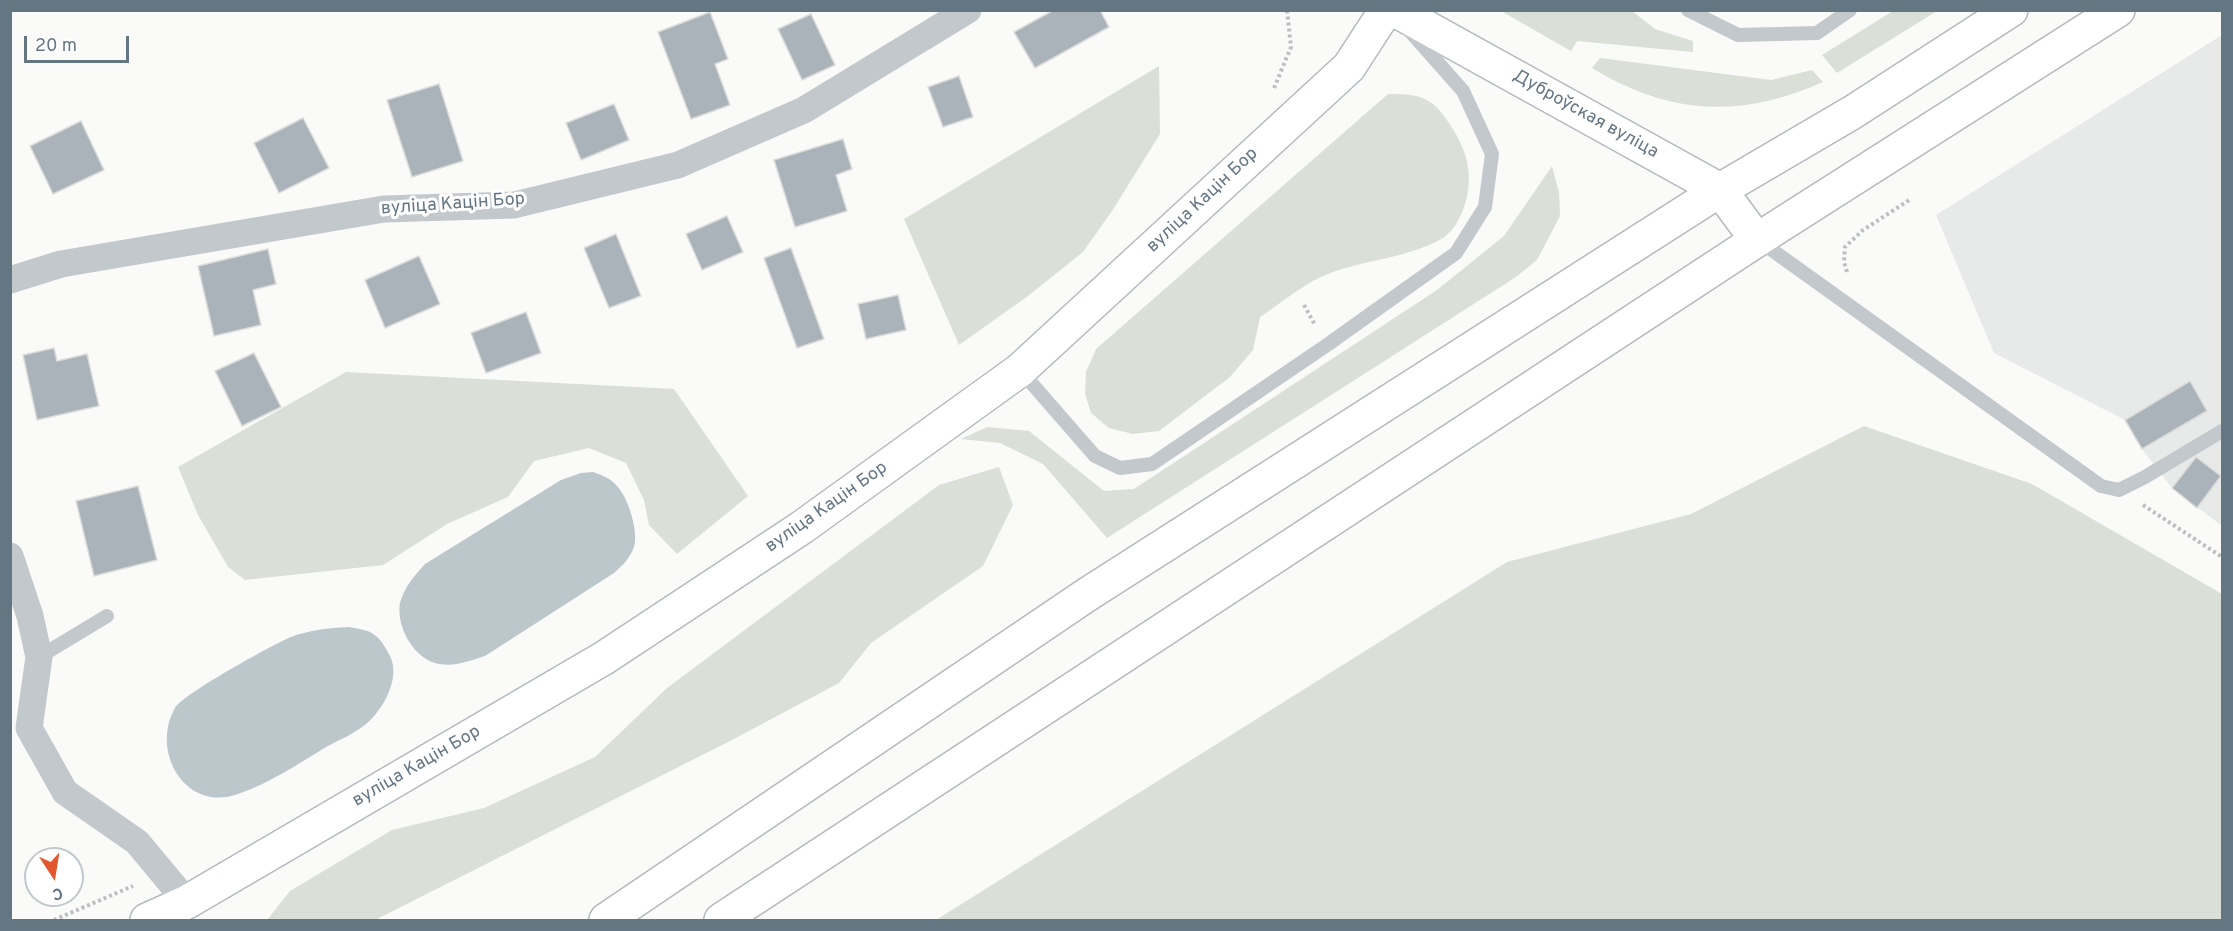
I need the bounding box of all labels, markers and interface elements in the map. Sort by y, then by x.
scale bar [27,24,132,62]
text: 20 m [35,35,77,58]
street label: Дуброўская вуліца [1508,66,1662,164]
street label: вуліца Кацін Бор [1143,144,1263,258]
street label: вуліца Кацін Бор [380,189,526,221]
street label: вуліца Кацін Бор [762,458,892,558]
street label: вуліца Кацін Бор [349,722,485,812]
north arrow [24,847,84,907]
text: С [50,882,64,903]

